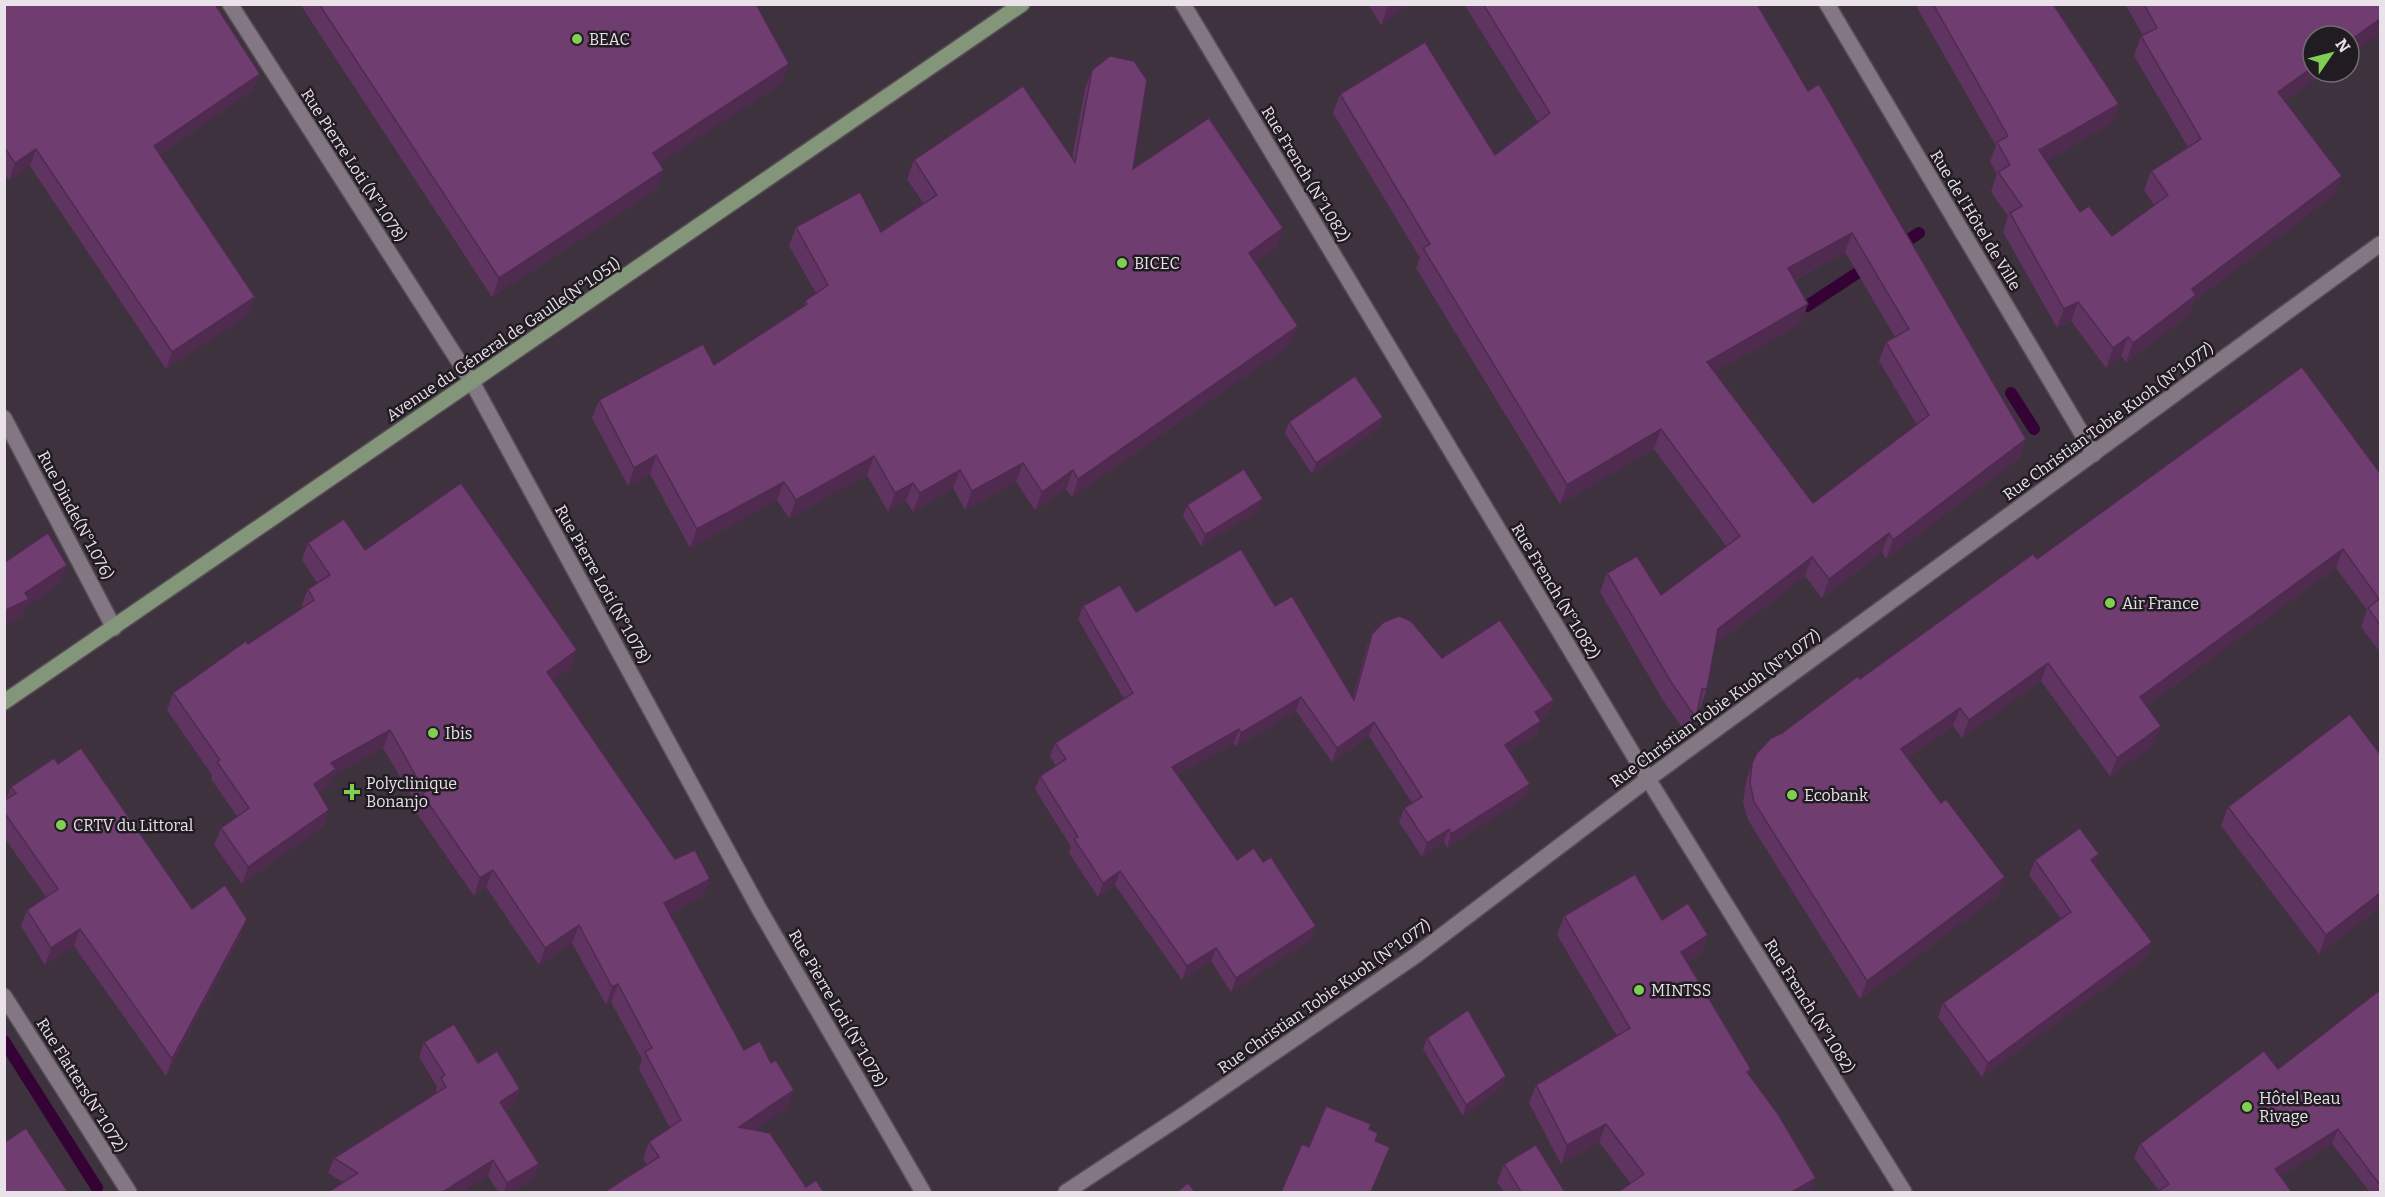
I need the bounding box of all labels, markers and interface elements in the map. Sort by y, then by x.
north arrow [2301,24,2361,84]
place label: BEAC [589,30,630,49]
marker: BEAC [570,32,584,46]
text: N [2332,35,2354,56]
street label: Rue Pierre Loti (N°1.078) [297,85,410,245]
street label: Rue French (N°1.082) [1258,103,1354,246]
street label: Rue de l'Hôtel de Ville [1926,147,2025,294]
street label: Avenue du Géneral de Gaulle(N°1.051) [383,254,624,425]
place label: BICEC [1134,254,1180,273]
marker: BICEC [1115,256,1129,270]
street label: Rue Christian Tobie Kuoh (N°1.077) [1999,339,2217,504]
street label: Rue Dinde(N°1.076) [34,448,117,583]
street label: Rue Pierre Loti (N°1.078) [551,502,654,667]
street label: Rue French (N°1.082) [1508,520,1604,663]
place label: Air France [2122,594,2199,613]
marker: Air France [2103,596,2117,610]
street label: Rue Christian Tobie Kuoh (N°1.077) [1606,626,1824,791]
place label: Ibis [445,724,472,743]
marker: Ibis [426,726,440,740]
place label: Polyclinique Bonanjo [366,774,457,811]
marker: Polyclinique Bonanjo [343,783,361,801]
place label: Ecobank [1804,786,1868,805]
marker: Ecobank [1785,788,1799,802]
place label: CRTV du Littoral [73,816,194,835]
marker: CRTV du Littoral [54,818,68,832]
street label: Rue Christian Tobie Kuoh (N°1.077) [1214,915,1434,1077]
street label: Rue Pierre Loti (N°1.078) [785,926,890,1090]
street label: Rue French (N°1.082) [1761,936,1859,1077]
place label: MINTSS [1651,981,1711,1000]
marker: MINTSS [1632,983,1646,997]
street label: Rue Flatters(N°1.072) [33,1015,131,1156]
place label: Hôtel Beau Rivage [2259,1089,2340,1126]
marker: Hôtel Beau Rivage [2240,1100,2254,1114]

